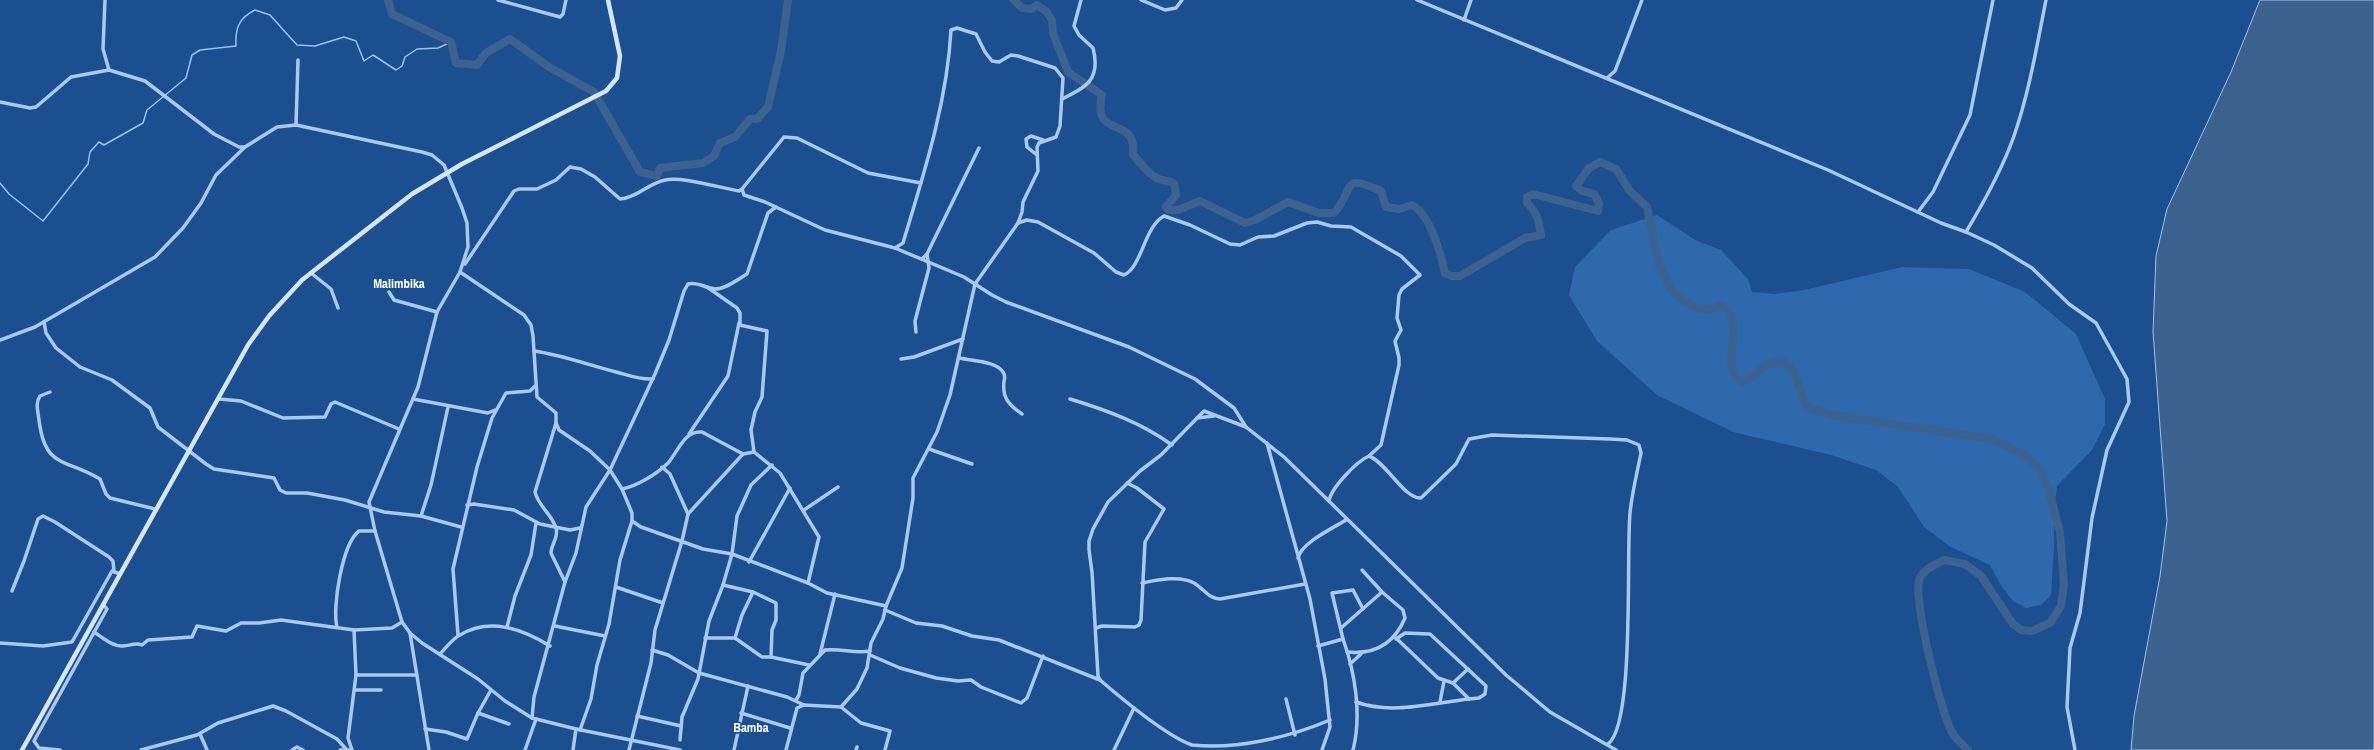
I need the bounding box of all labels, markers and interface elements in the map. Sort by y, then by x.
district label: Malimbika [373,275,425,292]
district label: Bamba [733,719,769,736]

